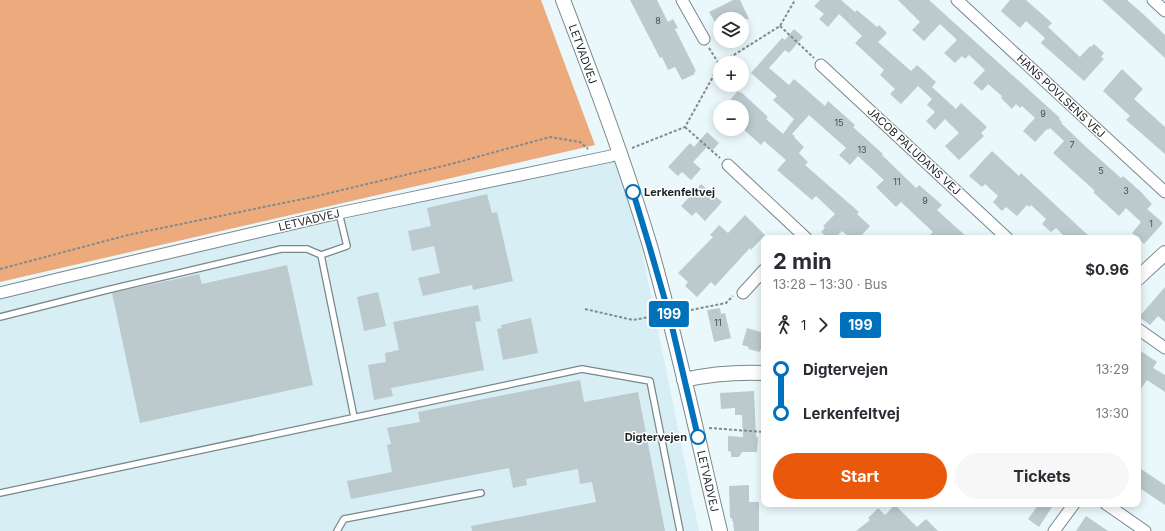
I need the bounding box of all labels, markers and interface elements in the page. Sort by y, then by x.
map controls [713,12,749,136]
button: layers [713,12,749,48]
house number: 8 [655,15,661,26]
street label: LETVADVEJ [566,22,600,86]
street label: HANS POVLSENS VEJ [1014,51,1108,141]
button: + [713,56,749,92]
button: − [713,100,749,136]
street label: JACOB PALUDANS VEJ [865,104,963,198]
house number: 9 [1040,108,1046,119]
house number: 15 [834,117,844,128]
house number: 7 [1069,139,1075,150]
house number: 13 [857,144,867,155]
house number: 5 [1098,165,1104,176]
house number: 11 [893,176,901,187]
marker: Lerkenfeltvej [625,184,641,200]
place label: Lerkenfeltvej [644,185,715,199]
house number: 3 [1123,185,1129,196]
house number: 9 [922,195,928,206]
street label: LETVADVEJ [277,206,341,234]
house number: 1 [1149,218,1153,229]
text: 2 min [773,248,832,274]
text: $0.96 [1085,260,1129,279]
text: 13:28 – 13:30 · Bus [773,276,887,292]
line badge: 199 [646,301,692,327]
text: 199 [657,305,681,322]
icon: walk [773,314,795,336]
icon: forward [812,314,834,336]
text: 199 [848,316,873,333]
house number: 11 [714,317,722,328]
text: 1 [801,317,806,333]
text: Digtervejen [803,360,888,379]
text: 13:29 [1096,361,1129,377]
text: Lerkenfeltvej [803,404,900,423]
text: 13:30 [1096,405,1129,421]
marker: Digtervejen [690,429,706,445]
place label: Digtervejen [625,430,687,444]
street label: LETVADVEJ [694,449,722,513]
button: Start [773,453,947,499]
button: Tickets [955,453,1129,499]

